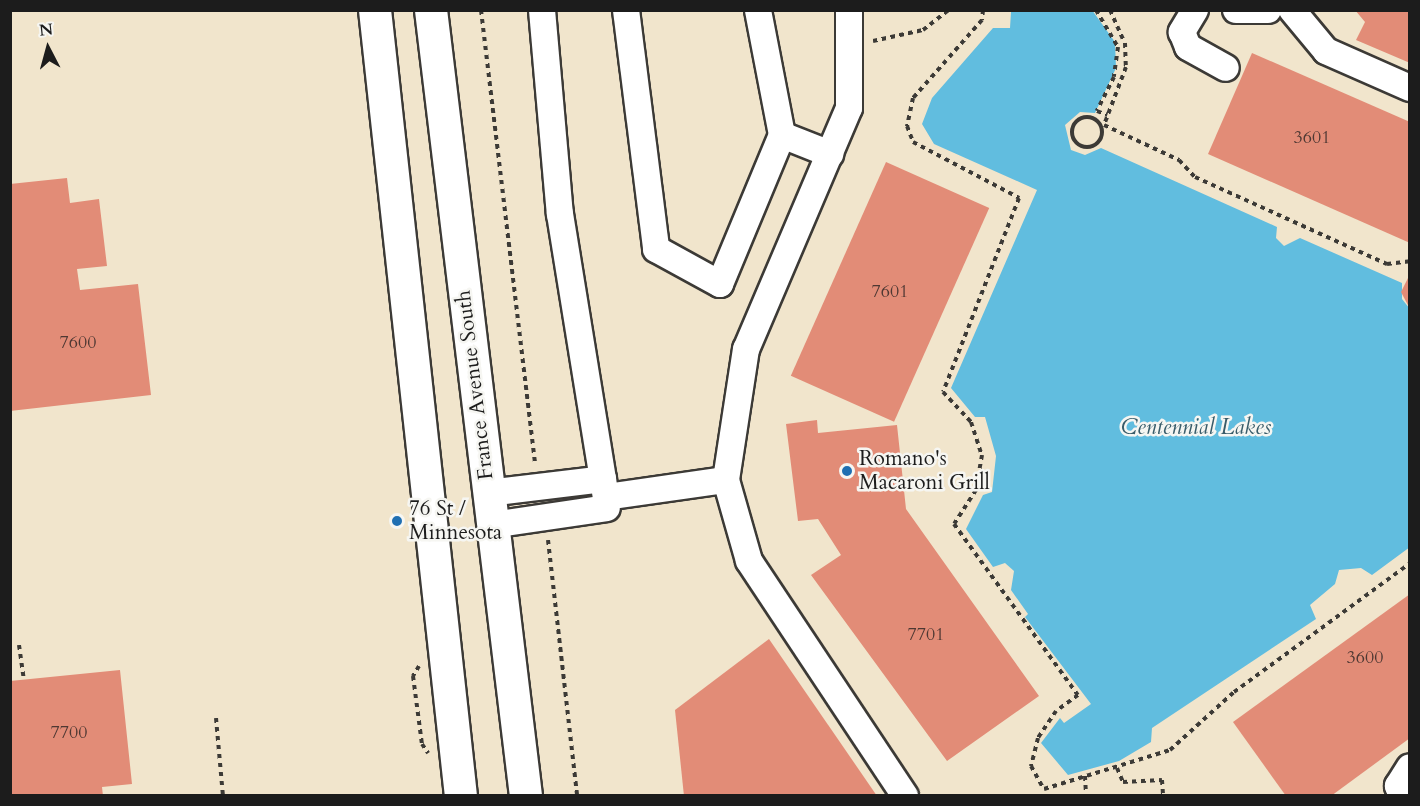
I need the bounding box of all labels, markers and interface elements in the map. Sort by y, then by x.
north arrow [18,18,78,78]
text: N [38,18,54,42]
house number: 3601 [1294,127,1330,149]
house number: 7601 [872,281,908,303]
street label: France Avenue South [451,289,499,481]
house number: 7600 [60,332,96,354]
water label: Centennial Lakes [1121,415,1271,441]
place label: Romano's Macaroni Grill [859,446,990,496]
marker: Romano's Macaroni Grill [840,464,854,478]
place label: 76 St / Minnesota [409,496,502,546]
marker: 76 St / Minnesota [390,514,404,528]
house number: 7701 [908,624,944,646]
house number: 3600 [1347,647,1383,669]
house number: 7700 [51,722,87,744]

